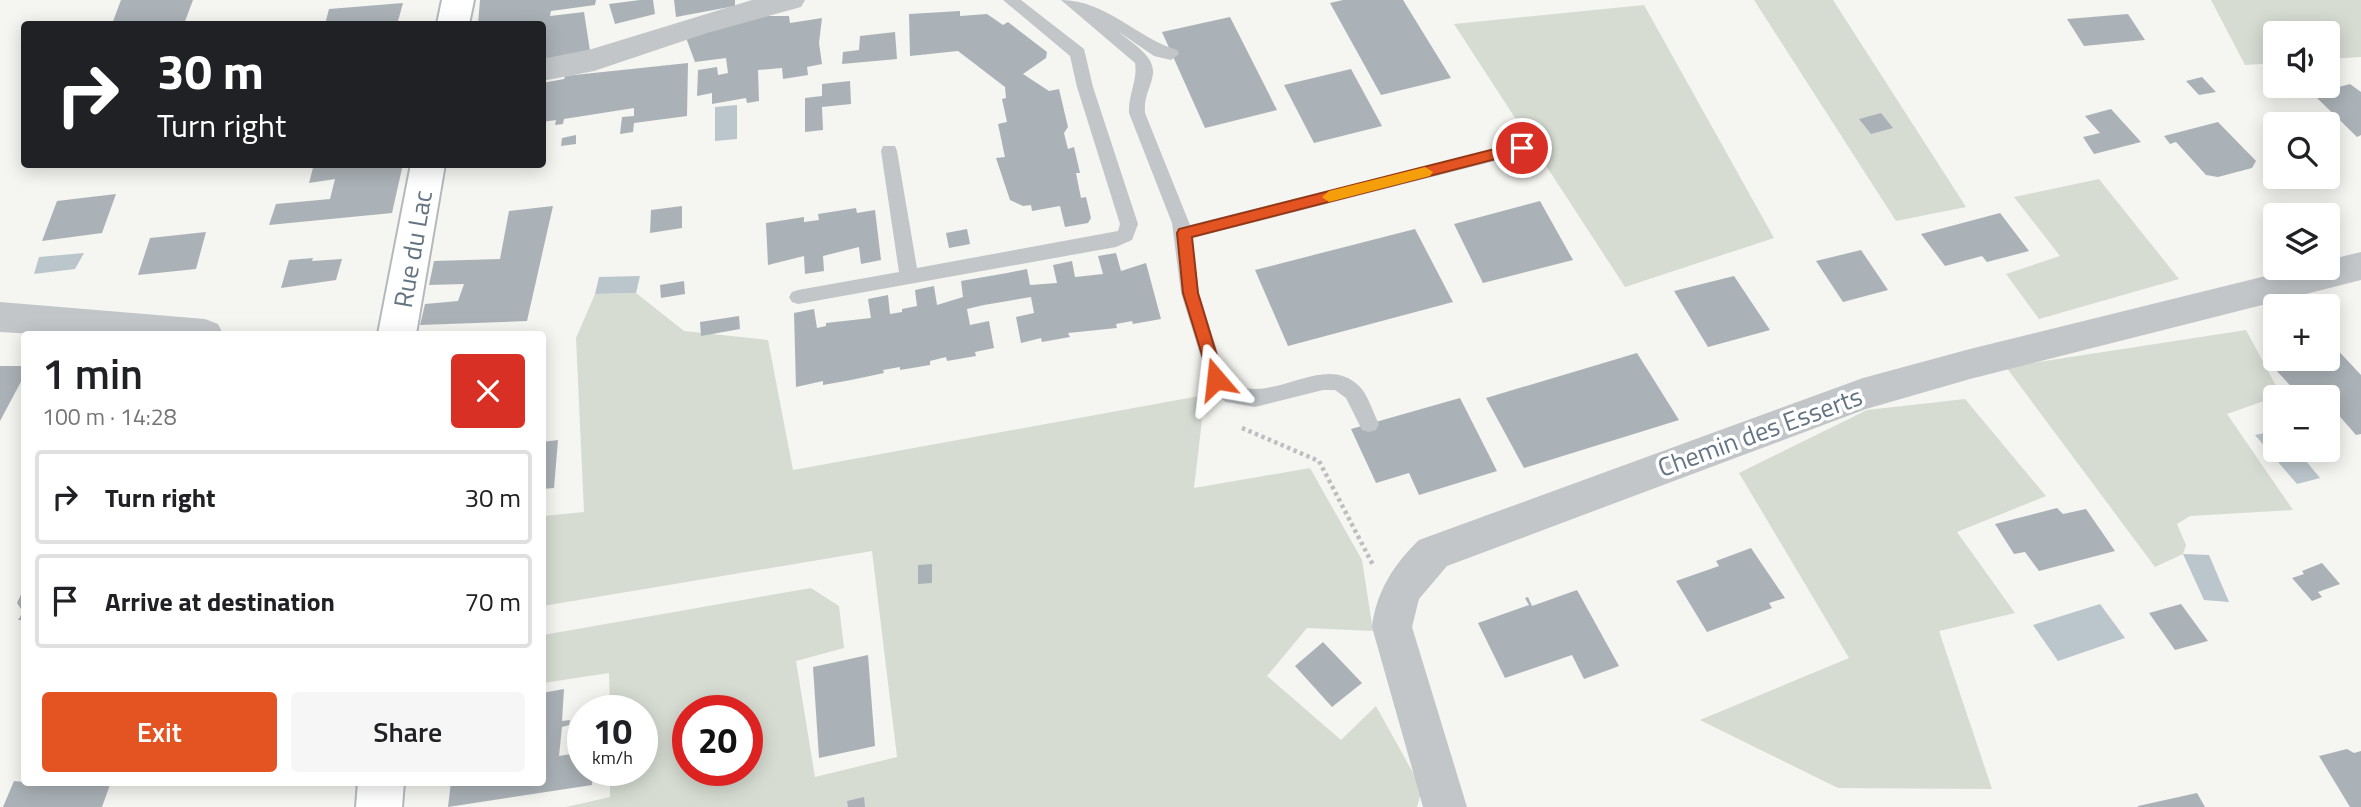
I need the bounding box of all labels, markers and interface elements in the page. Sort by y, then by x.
map controls [2263,21,2340,462]
button: sound [2263,21,2340,98]
text: 30 m [157,33,264,108]
icon: right [42,49,133,140]
text: Turn right [157,101,286,149]
button: search [2263,112,2340,189]
pin [1492,118,1552,178]
icon: arrive [1503,129,1541,167]
street label: Rue du Lac [383,187,442,311]
button: layers [2263,203,2340,280]
button: + [2263,294,2340,371]
text: 1 min [42,341,143,405]
position arrow [1179,342,1253,416]
button: close [451,354,525,428]
street label: Chemin des Esserts [1652,376,1867,487]
button: − [2263,385,2340,462]
text: 100 m · 14:28 [42,399,177,434]
icon: right [46,478,84,516]
text: Turn right [105,478,216,517]
text: 30 m [464,478,521,517]
icon: arrive [46,582,84,620]
text: Arrive at destination [105,582,335,621]
text: 70 m [464,582,521,621]
button: Exit [42,692,277,772]
button: Share [291,692,525,772]
speed limit sign: 20 [672,695,763,786]
text: 10 [593,704,632,758]
text: km/h [592,744,633,771]

